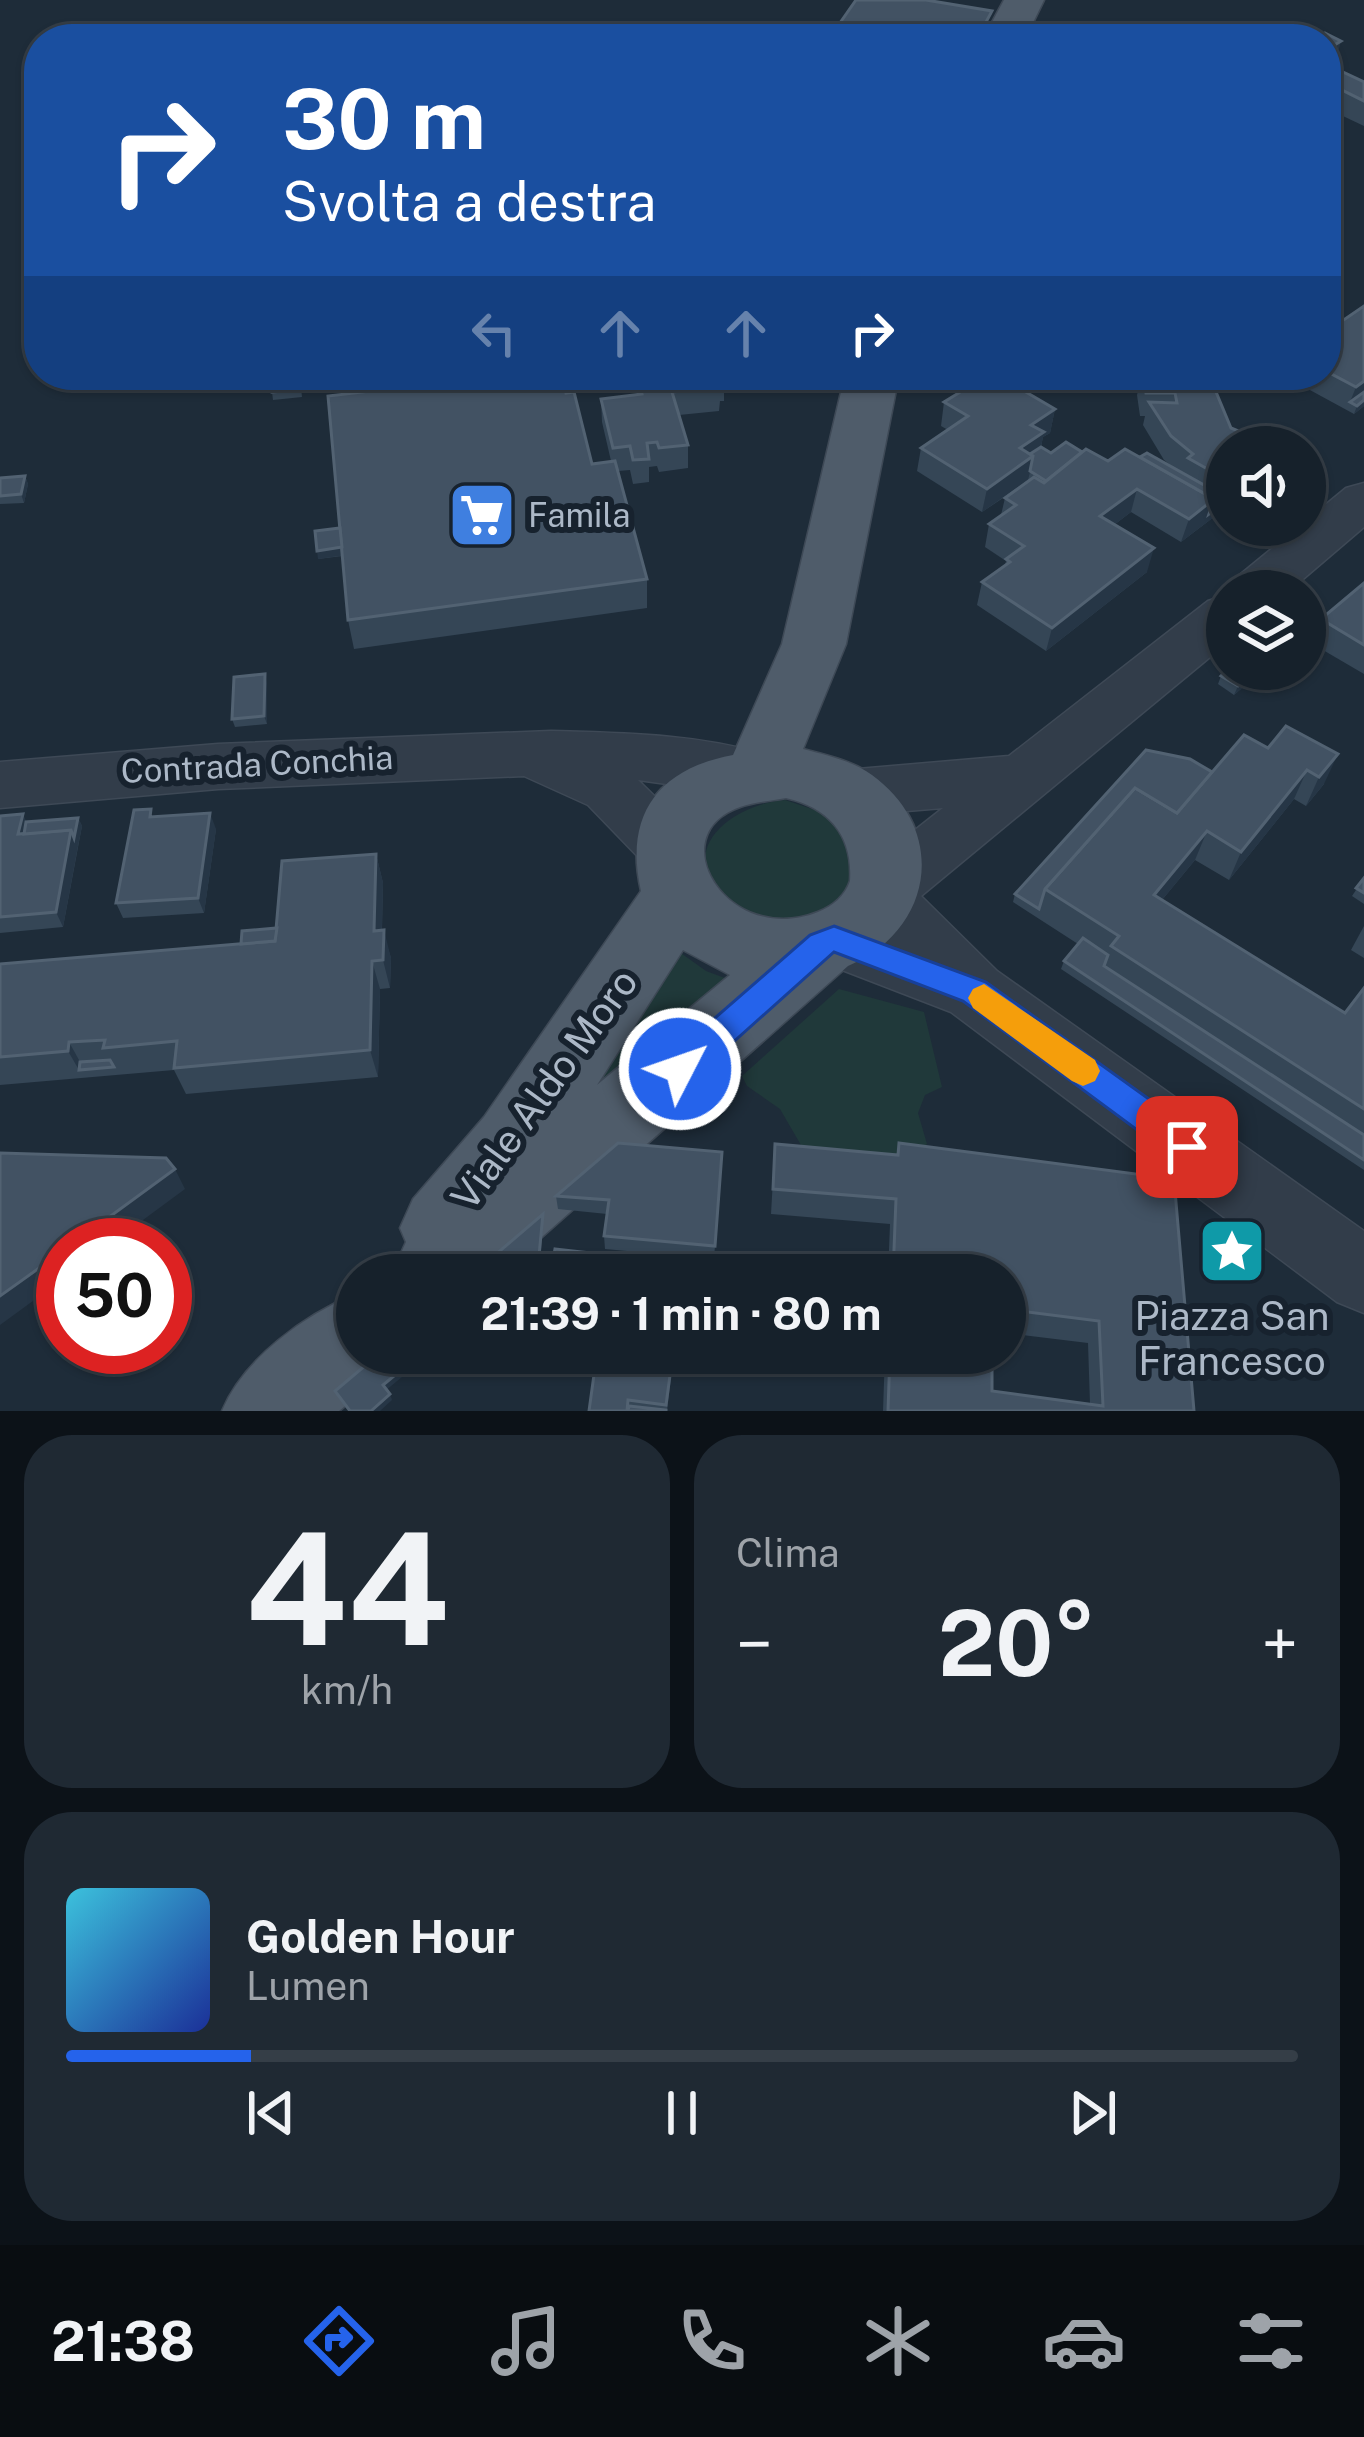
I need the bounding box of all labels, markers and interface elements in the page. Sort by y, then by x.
text: 30 m [282,69,486,168]
icon: right [84,72,240,228]
text: Svolta a destra [282,170,656,233]
icon: left [461,300,527,366]
icon: ahead [587,300,653,366]
icon: ahead [713,300,779,366]
icon: right [839,300,905,366]
map controls [1206,426,1326,690]
button: sound [1206,426,1326,546]
supermarket icon: Famila [447,480,517,550]
place label: Famila [528,496,631,534]
button: layers [1206,570,1326,690]
street label: Contrada Conchia [120,738,394,790]
street label: Viale Aldo Moro [441,960,647,1218]
position arrow [617,1006,743,1132]
pin [1136,1096,1238,1198]
icon: arrive [1154,1114,1220,1180]
place icon: Piazza San Francesco [1197,1216,1267,1286]
speed limit sign: 50 [36,1218,192,1374]
text: 21:39 · 1 min · 80 m [480,1287,882,1340]
place label: Piazza San Francesco [1134,1293,1330,1384]
text: 44 [245,1497,449,1680]
text: Clima [736,1530,840,1576]
text: 20° [938,1590,1096,1696]
text: − [736,1605,773,1683]
text: + [1261,1605,1298,1683]
text: km/h [301,1667,393,1713]
text: Golden Hour [246,1910,515,1963]
text: Lumen [246,1963,370,2009]
icon: previous [238,2080,304,2146]
icon: pause [649,2080,715,2146]
icon: next [1060,2080,1126,2146]
icon: directions [297,2299,381,2383]
icon: music [484,2299,568,2383]
icon: phone [670,2299,754,2383]
icon: climate [856,2299,940,2383]
icon: car [1042,2299,1126,2383]
icon: filters [1229,2299,1313,2383]
text: 21:38 [51,2310,195,2373]

